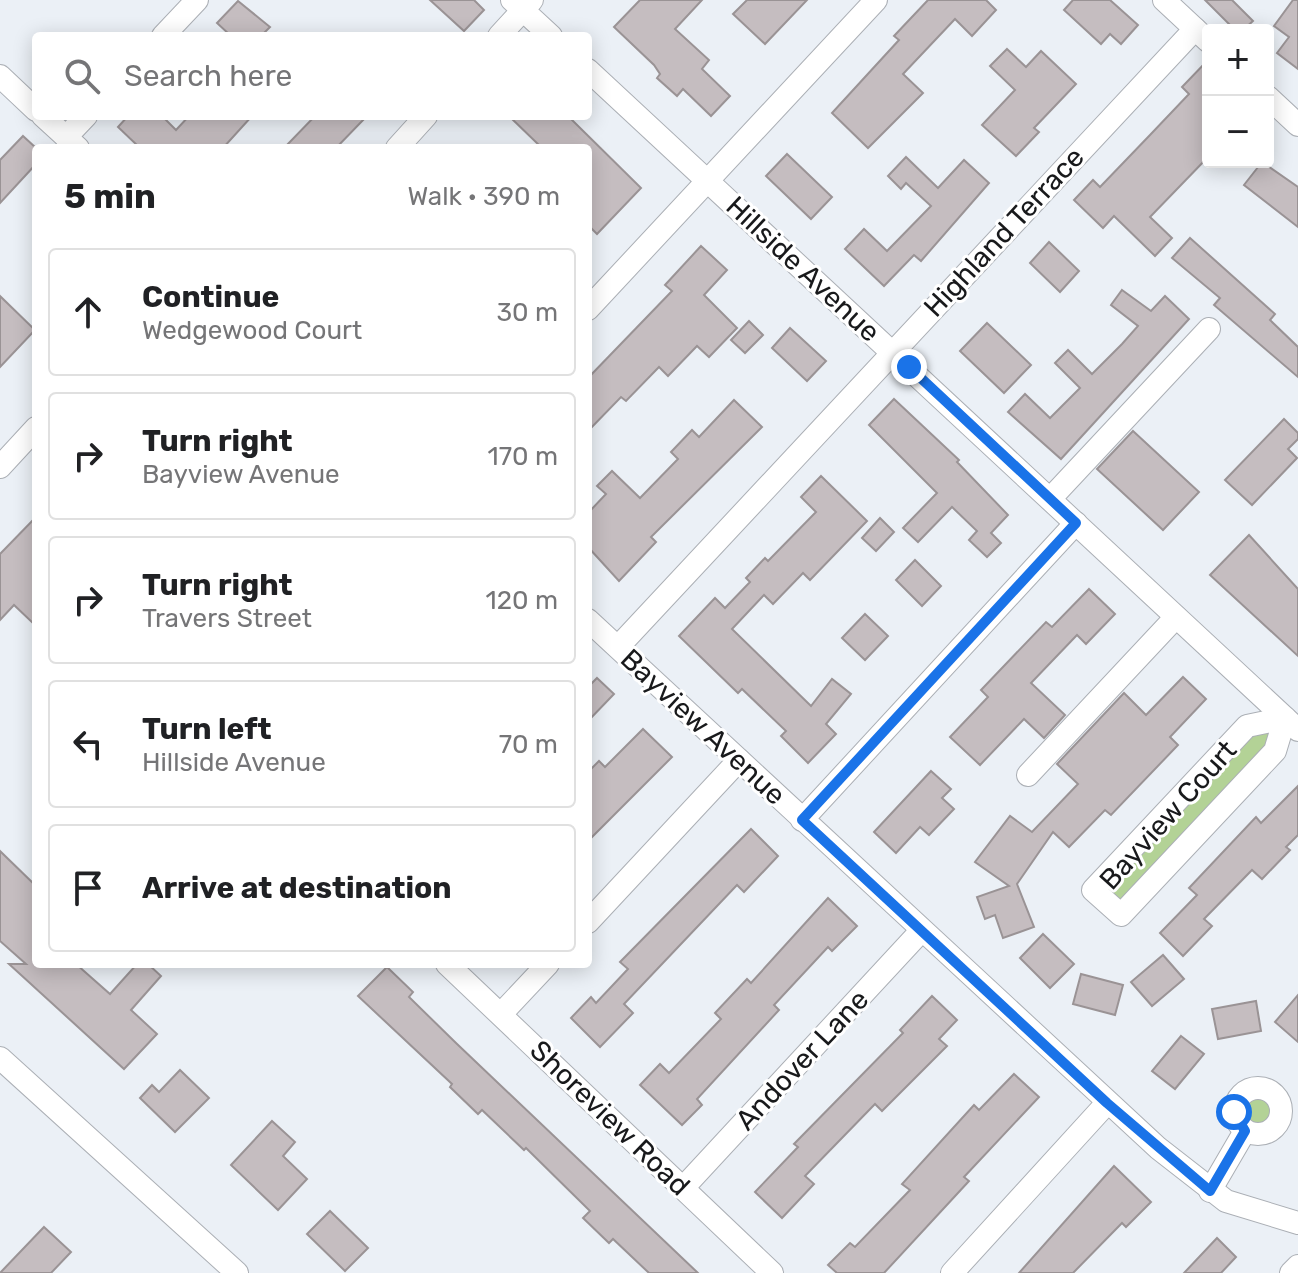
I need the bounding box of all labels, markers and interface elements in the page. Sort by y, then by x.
map controls [1202,24,1274,168]
button: + [1202,24,1274,96]
search box [32,32,592,120]
icon: search [60,54,104,98]
text: Search here [124,58,292,94]
button: − [1202,96,1274,168]
street label: Highland Terrace [917,141,1091,323]
text: 5 min [64,176,156,217]
text: Walk · 390 m [408,181,560,212]
street label: Hillside Avenue [719,189,887,349]
text: Continue [142,279,279,315]
icon: ahead [66,290,110,334]
text: 30 m [496,297,558,328]
text: Wedgewood Court [142,315,362,346]
route end [891,349,927,385]
text: Turn right [142,423,293,459]
icon: right [66,434,110,478]
text: 170 m [488,441,558,472]
text: Bayview Avenue [142,459,340,490]
text: Turn right [142,567,293,603]
icon: right [66,578,110,622]
text: 120 m [486,585,558,616]
text: Travers Street [142,603,312,634]
street label: Bayview Avenue [614,642,792,812]
text: Turn left [142,711,272,747]
icon: left [66,722,110,766]
text: 70 m [499,729,558,760]
street label: Bayview Court [1093,734,1243,896]
text: Hillside Avenue [142,747,326,778]
icon: arrive [66,866,110,910]
text: Arrive at destination [142,870,452,906]
street label: Andover Lane [729,983,875,1137]
street label: Shoreview Road [523,1034,697,1202]
route start [1216,1094,1252,1130]

